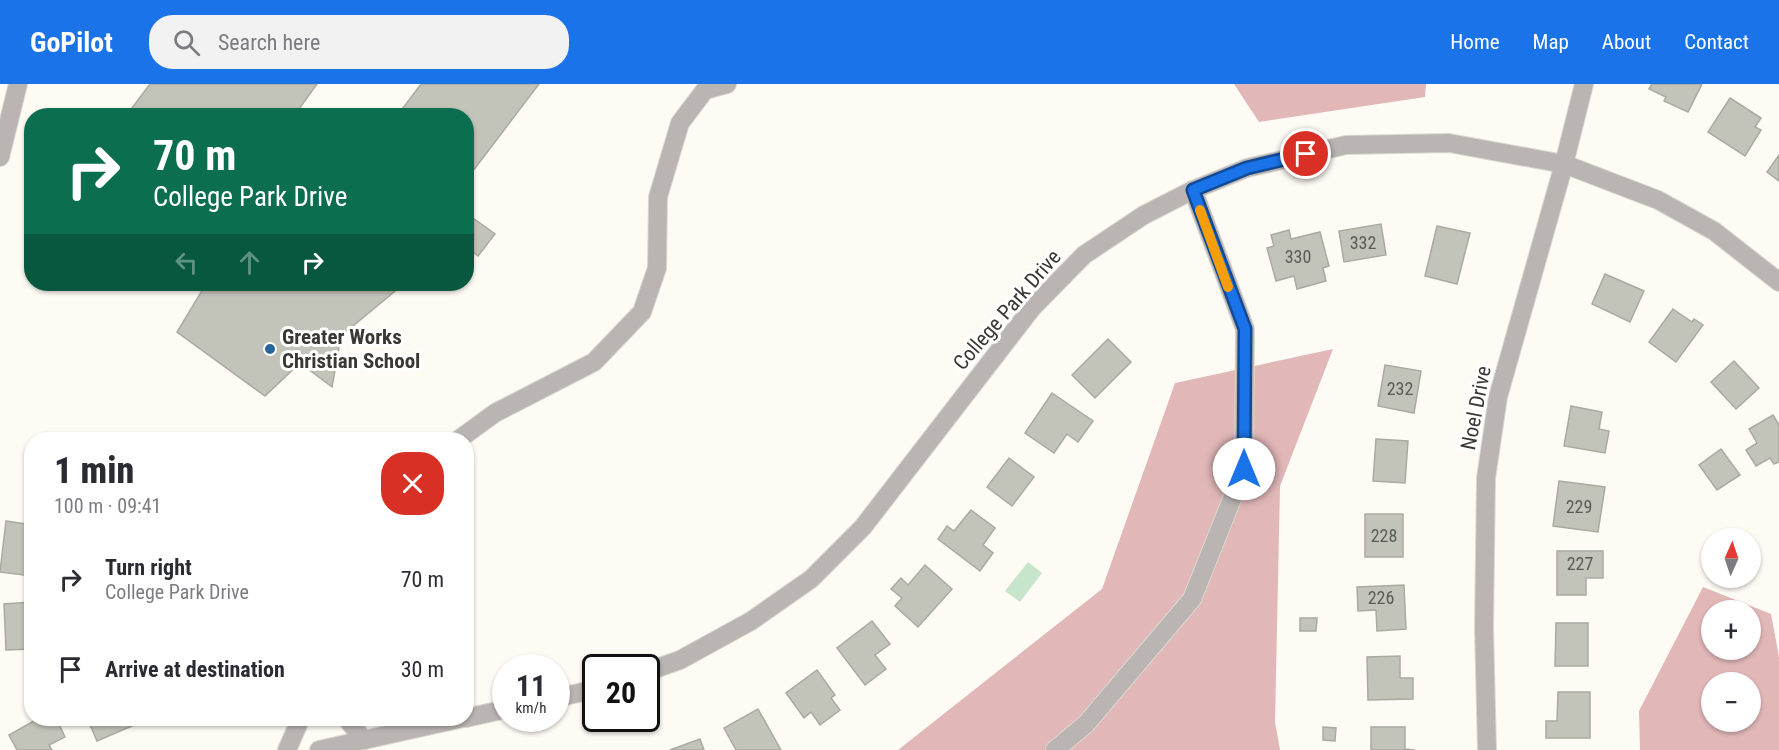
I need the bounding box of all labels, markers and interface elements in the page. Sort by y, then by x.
search box [149,15,569,69]
text: GoPilot [30,26,113,59]
icon: search [170,26,203,59]
text: Search here [218,30,320,55]
text: Home [1450,30,1500,54]
text: Map [1533,30,1569,54]
text: About [1602,30,1651,54]
text: Contact [1684,30,1749,54]
pin [1280,128,1331,179]
text: 70 m [153,131,236,180]
icon: right [54,132,132,210]
icon: arrive [1289,137,1322,170]
text: College Park Drive [153,181,347,213]
house number: 332 [1350,232,1376,253]
street label: College Park Drive [948,245,1066,375]
icon: left [170,246,203,279]
icon: ahead [233,246,266,279]
icon: right [296,246,329,279]
house number: 330 [1285,246,1311,267]
place label: Greater Works Christian School [282,325,420,373]
marker: Greater Works Christian School [263,342,277,356]
street label: Noel Drive [1456,364,1496,452]
house number: 232 [1387,378,1413,399]
position arrow [1212,437,1276,501]
text: 1 min [54,450,134,492]
button: close [381,452,444,515]
text: 100 m · 09:41 [54,494,161,518]
house number: 229 [1566,496,1592,517]
house number: 228 [1371,525,1397,546]
north arrow [1701,528,1761,588]
map controls [1701,528,1761,732]
house number: 227 [1567,553,1593,574]
text: Turn right [105,555,192,580]
icon: right [54,563,87,596]
text: 70 m [401,567,444,592]
text: College Park Drive [105,580,249,604]
house number: 226 [1368,587,1394,608]
button: + [1701,600,1761,660]
icon: arrive [54,653,87,686]
speed limit sign: 20 [582,654,660,732]
text: Arrive at destination [105,657,285,682]
text: 30 m [401,657,444,682]
text: 11 [516,668,546,703]
button: − [1701,672,1761,732]
text: km/h [516,699,546,717]

